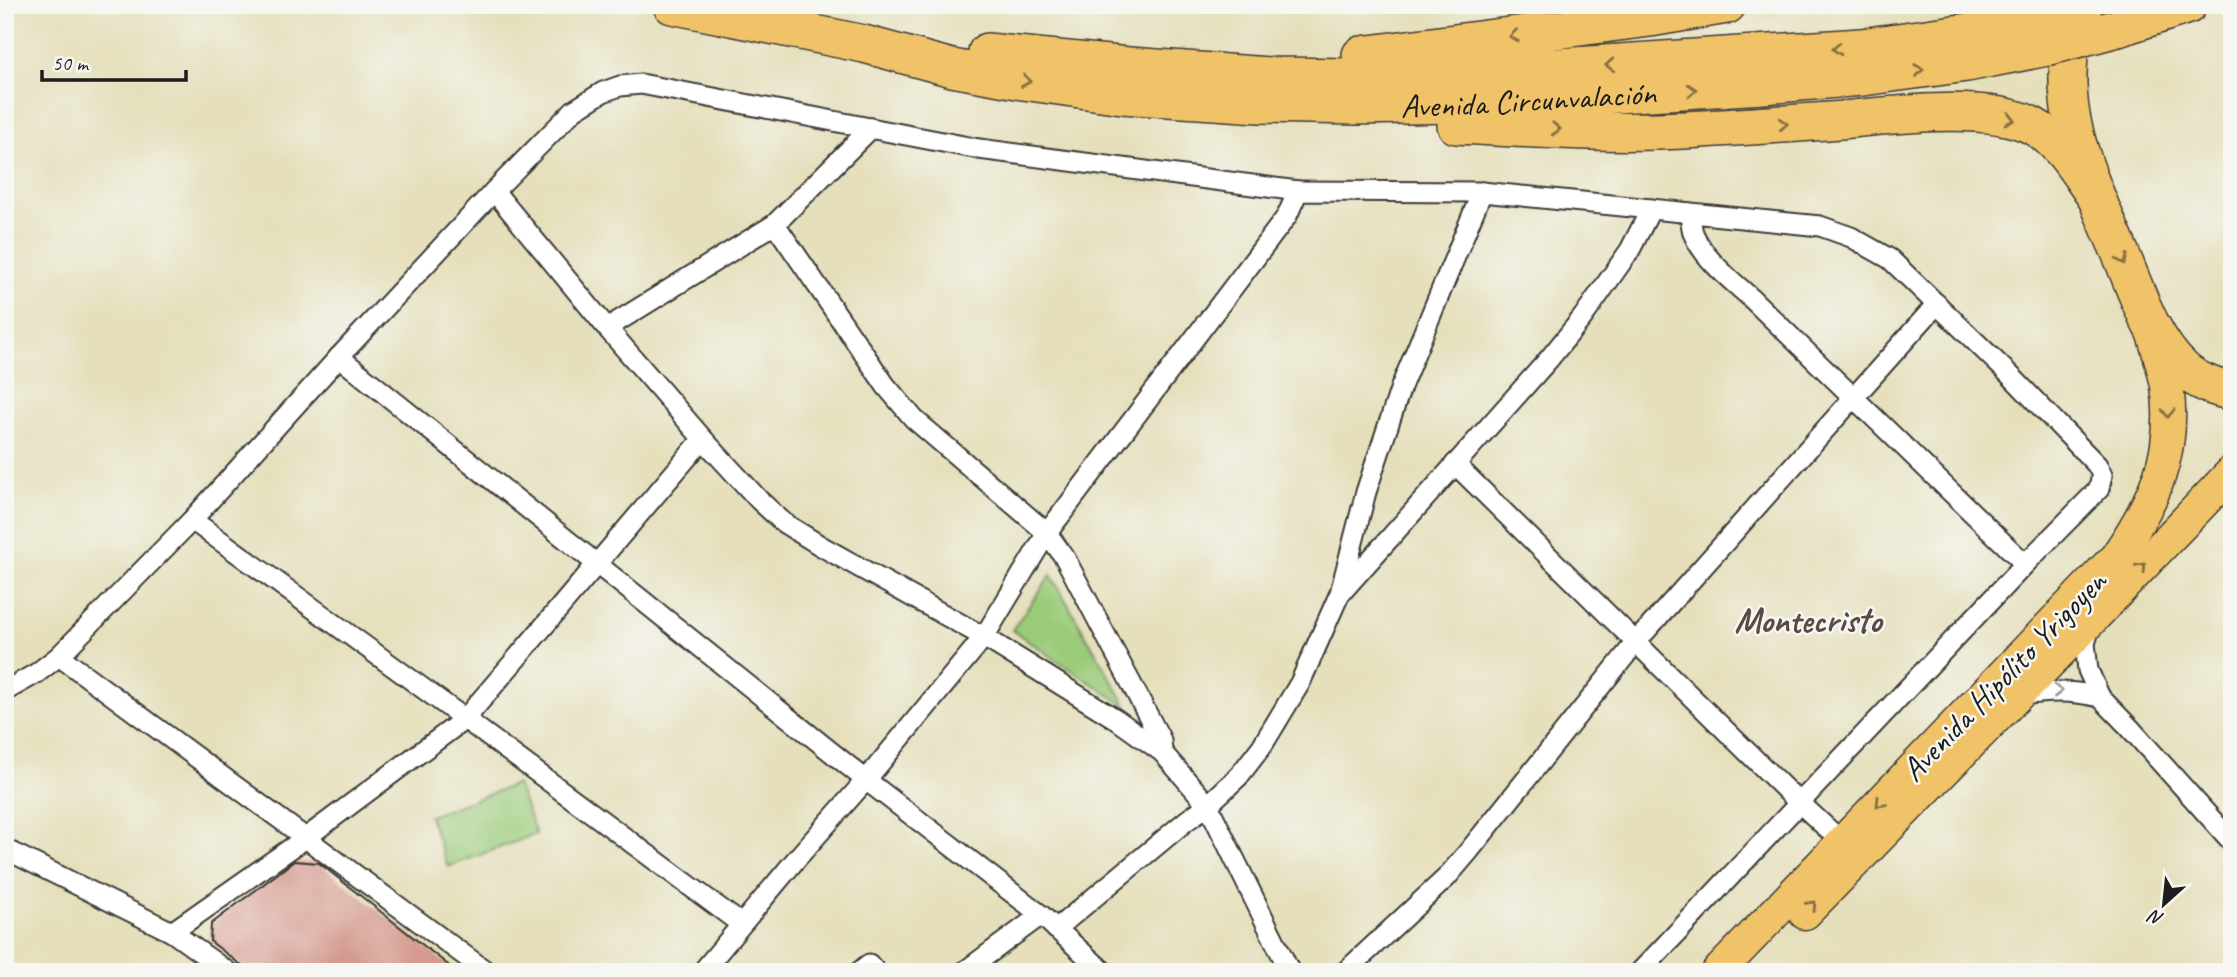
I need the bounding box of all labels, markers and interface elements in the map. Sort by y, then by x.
one-way arrow [1509,28,1520,43]
scale bar [42,38,186,82]
one-way arrow [1831,41,1842,56]
text: 50 m [52,50,90,76]
one-way arrow [1604,57,1615,72]
one-way arrow [1913,62,1925,77]
street label: Avenida Circunvalación [1400,72,1658,127]
one-way arrow [1020,74,1031,89]
one-way arrow [1687,82,1698,97]
one-way arrow [2004,111,2016,125]
one-way arrow [1778,117,1789,132]
one-way arrow [1551,121,1562,136]
one-way arrow [2115,252,2129,265]
one-way arrow [2160,408,2176,419]
street label: Avenida Hipólito Yrigoyen [1892,560,2117,790]
one-way arrow [2133,562,2146,575]
district label: Montecristo [1735,598,1884,643]
one-way arrow [2053,683,2064,699]
one-way arrow [1876,795,1889,808]
north arrow [2128,869,2198,939]
one-way arrow [1804,900,1817,913]
text: N [2143,903,2167,932]

